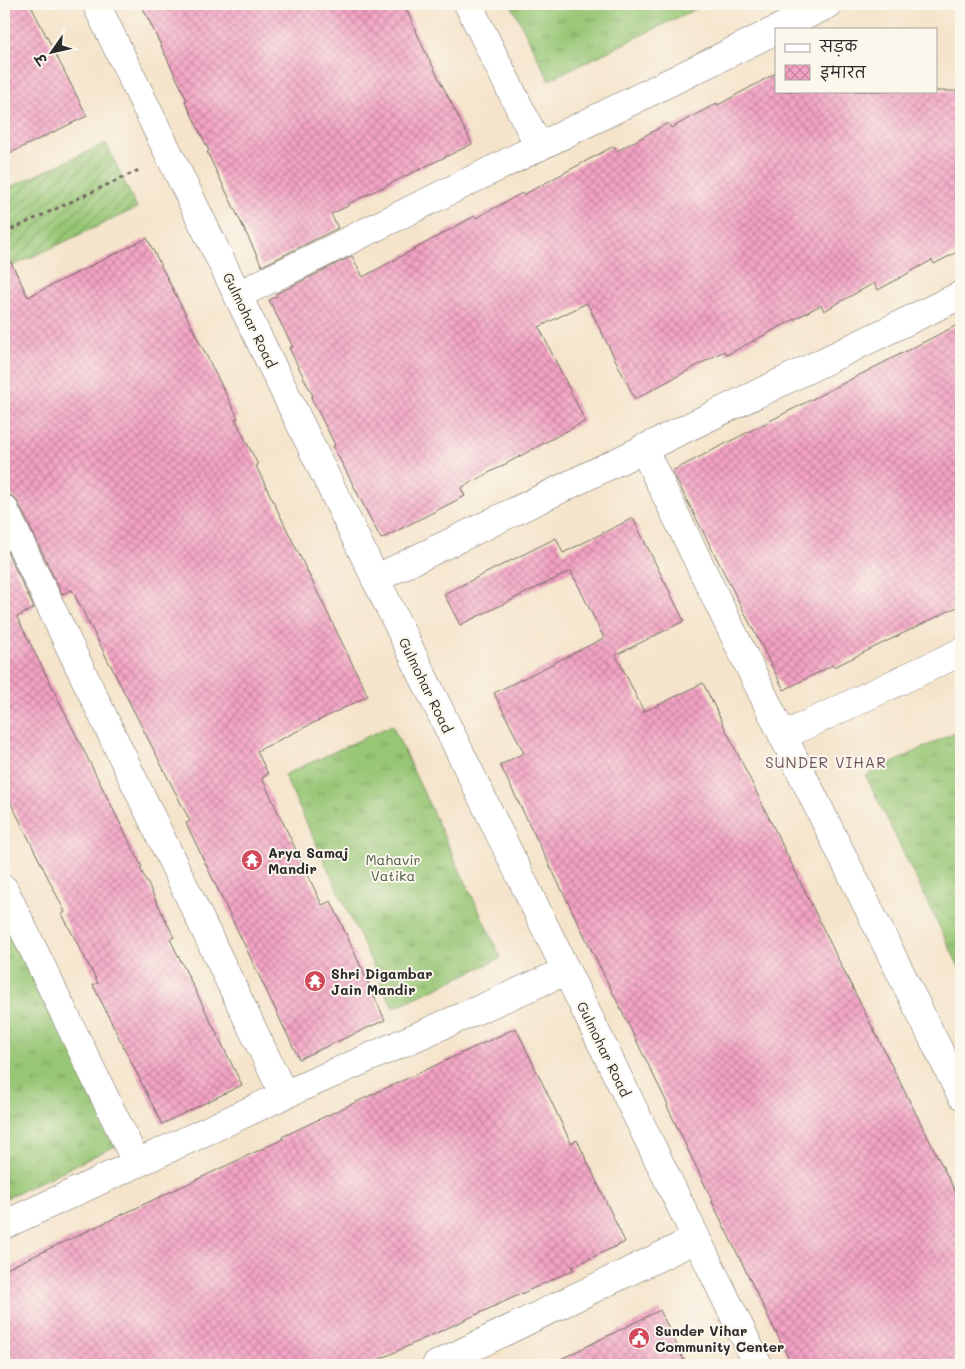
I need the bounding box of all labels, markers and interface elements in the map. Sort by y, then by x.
north arrow [28,28,78,78]
legend [775,28,938,92]
text: सड़क [819,36,858,57]
text: उ [29,49,52,70]
text: इमारत [820,62,867,82]
street label: Gulmohar Road [219,269,281,371]
street label: Gulmohar Road [395,634,457,736]
district label: SUNDER VIHAR [765,752,887,772]
place label: Arya Samaj Mandir [268,843,349,878]
temple icon: Arya Samaj Mandir [240,848,264,872]
park label: Mahavir Vatika [365,850,421,885]
place label: Shri Digambar Jain Mandir [331,964,433,999]
temple icon: Shri Digambar Jain Mandir [303,969,327,993]
street label: Gulmohar Road [573,998,635,1100]
place label: Sunder Vihar Community Center [655,1321,784,1356]
public building icon: Sunder Vihar Community Center [627,1326,651,1350]

